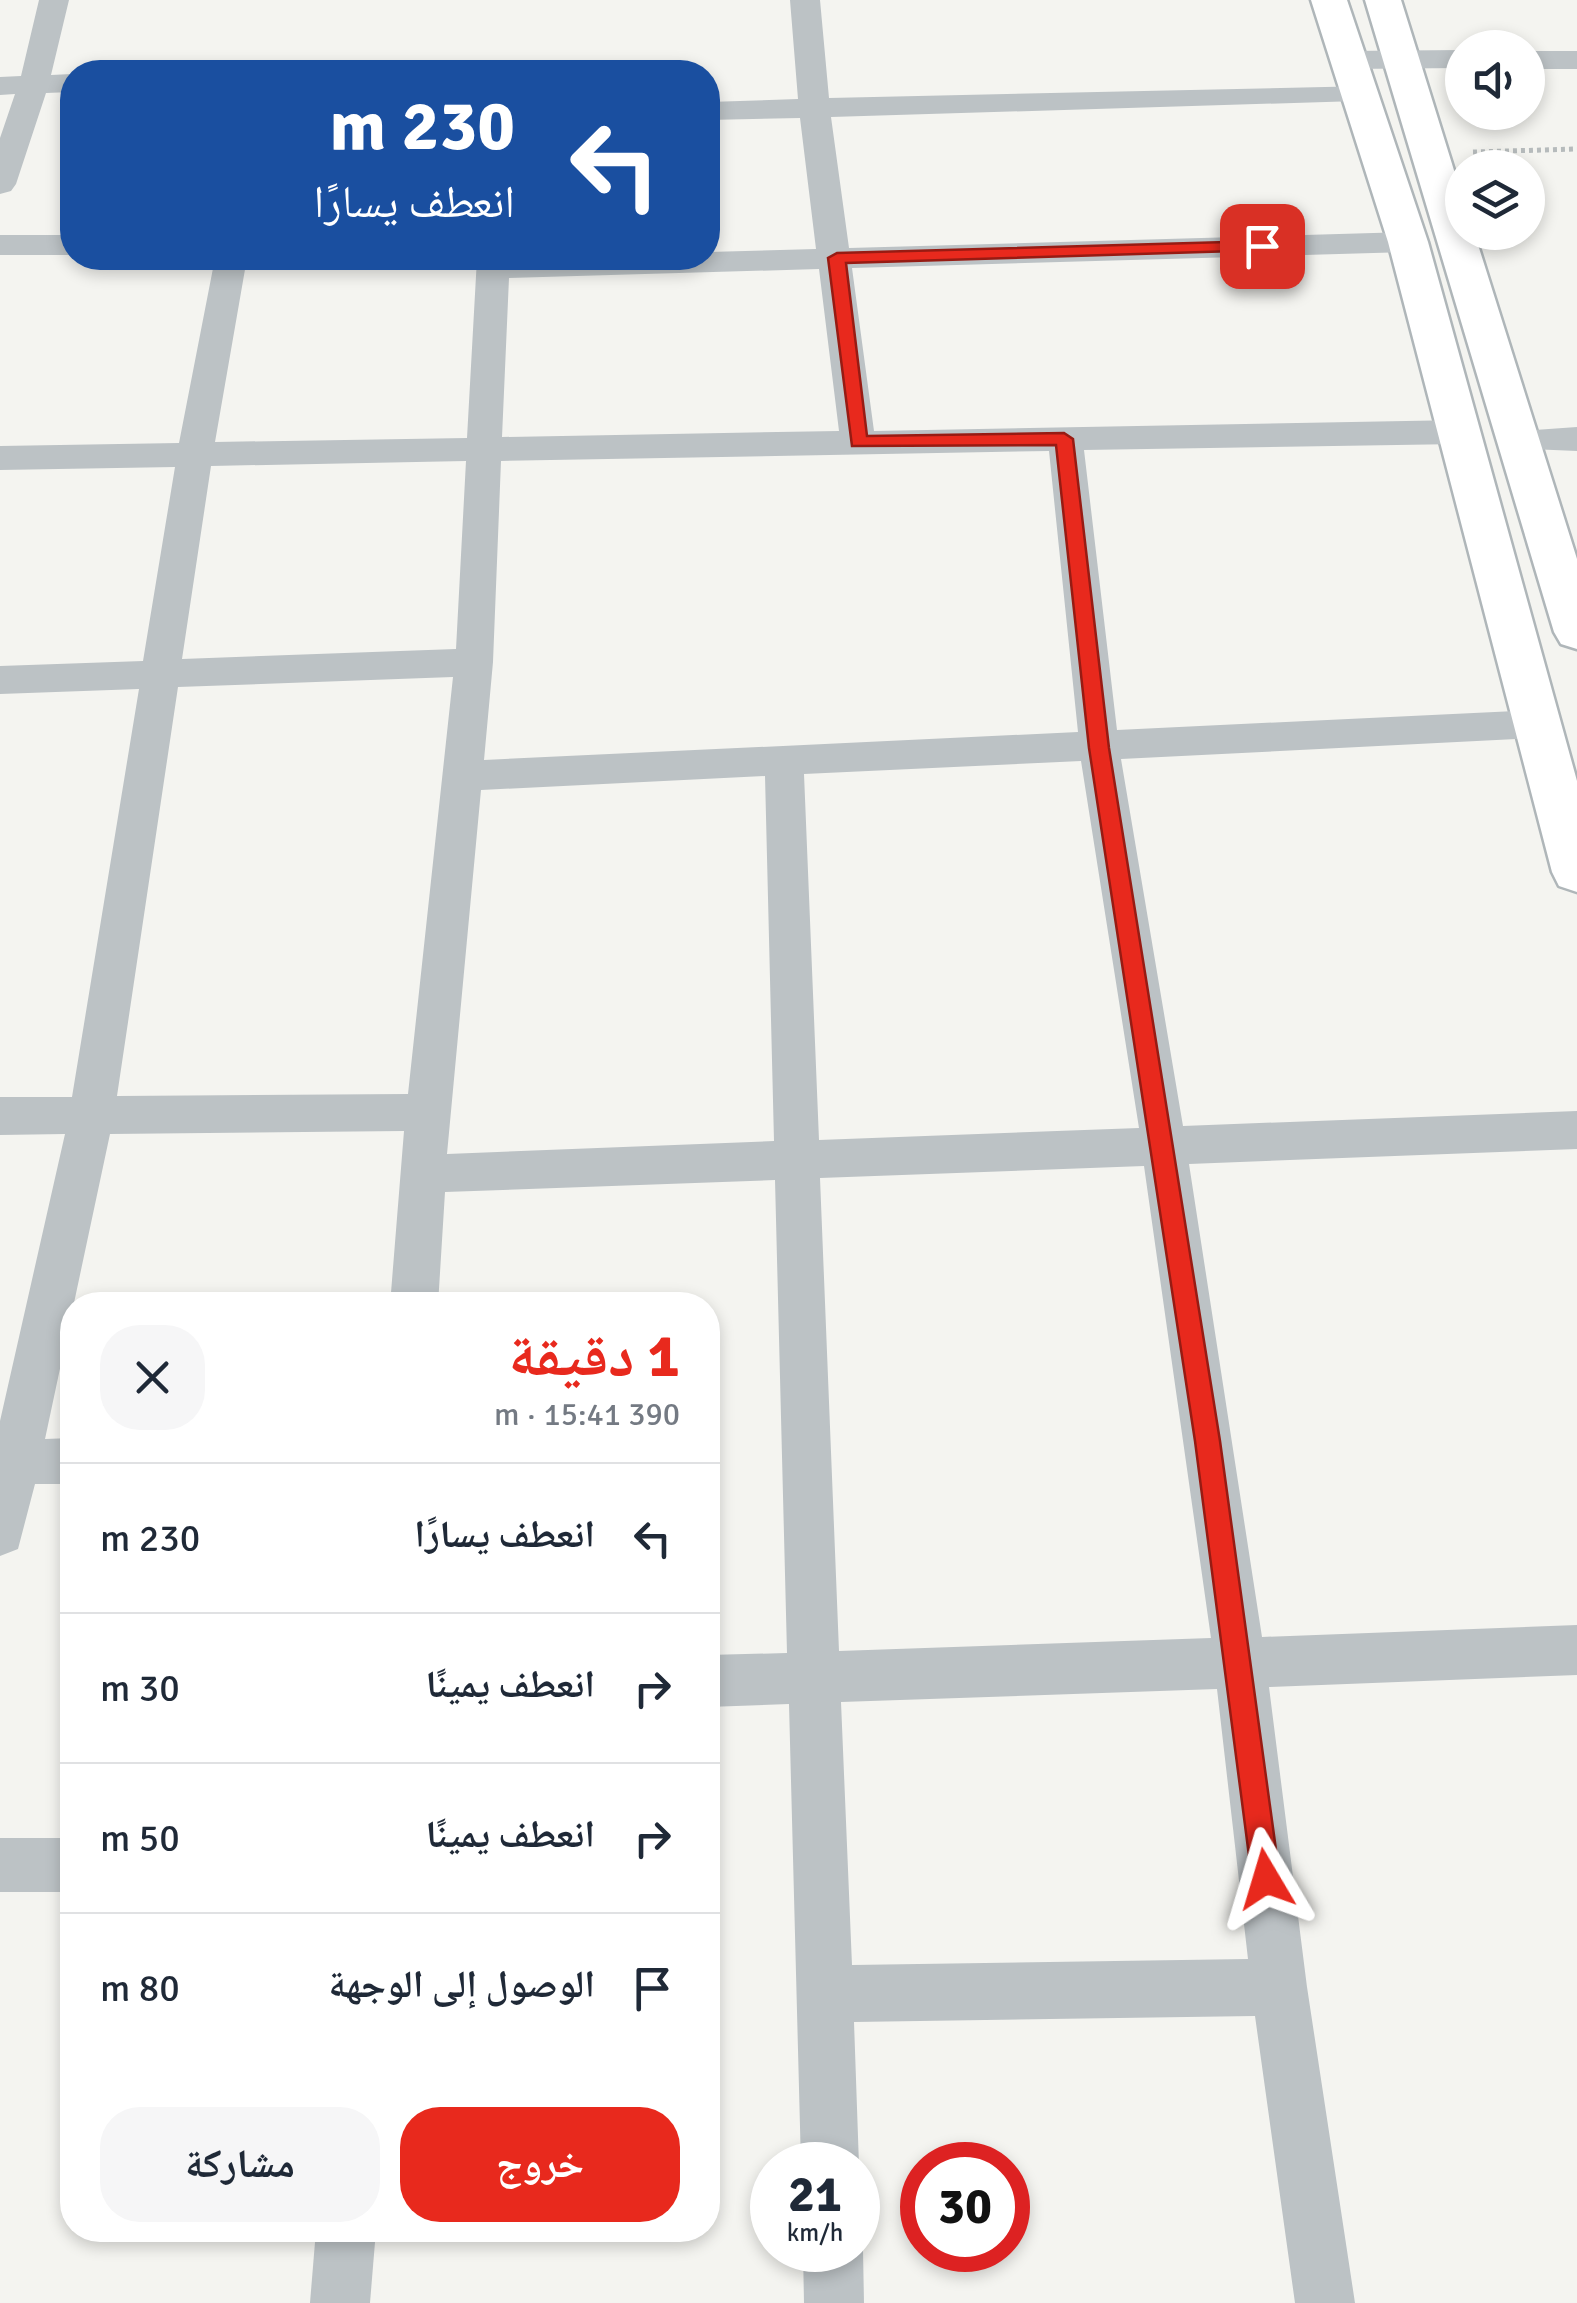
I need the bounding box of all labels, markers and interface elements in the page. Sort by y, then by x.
map controls [1445,30,1545,250]
button: sound [1445,30,1545,130]
text: 230 m [330,83,515,169]
icon: left [550,100,680,230]
button: layers [1445,150,1545,250]
text: انعطف يسارًا [314,175,515,230]
pin [1220,204,1305,289]
icon: arrive [1235,219,1290,274]
text: 1 دقيقة [508,1320,680,1394]
button: close [100,1325,205,1430]
text: 390 m · 15:41 [494,1395,680,1434]
text: انعطف يسارًا [414,1511,595,1558]
icon: left [625,1511,680,1566]
text: 230 m [100,1515,200,1562]
text: انعطف يمينًا [425,1661,595,1708]
icon: right [625,1661,680,1716]
text: 30 m [100,1665,180,1712]
text: انعطف يمينًا [425,1811,595,1858]
icon: right [625,1811,680,1866]
text: 50 m [100,1815,180,1862]
position arrow [1214,1827,1318,1931]
text: الوصول إلى الوجهة [328,1961,595,2008]
icon: arrive [625,1961,680,2016]
text: 80 m [100,1965,180,2012]
button: مشاركة [100,2107,380,2222]
button: خروج [400,2107,680,2222]
speed limit sign: 30 [900,2142,1030,2272]
text: 21 [788,2164,842,2226]
text: km/h [787,2217,843,2248]

